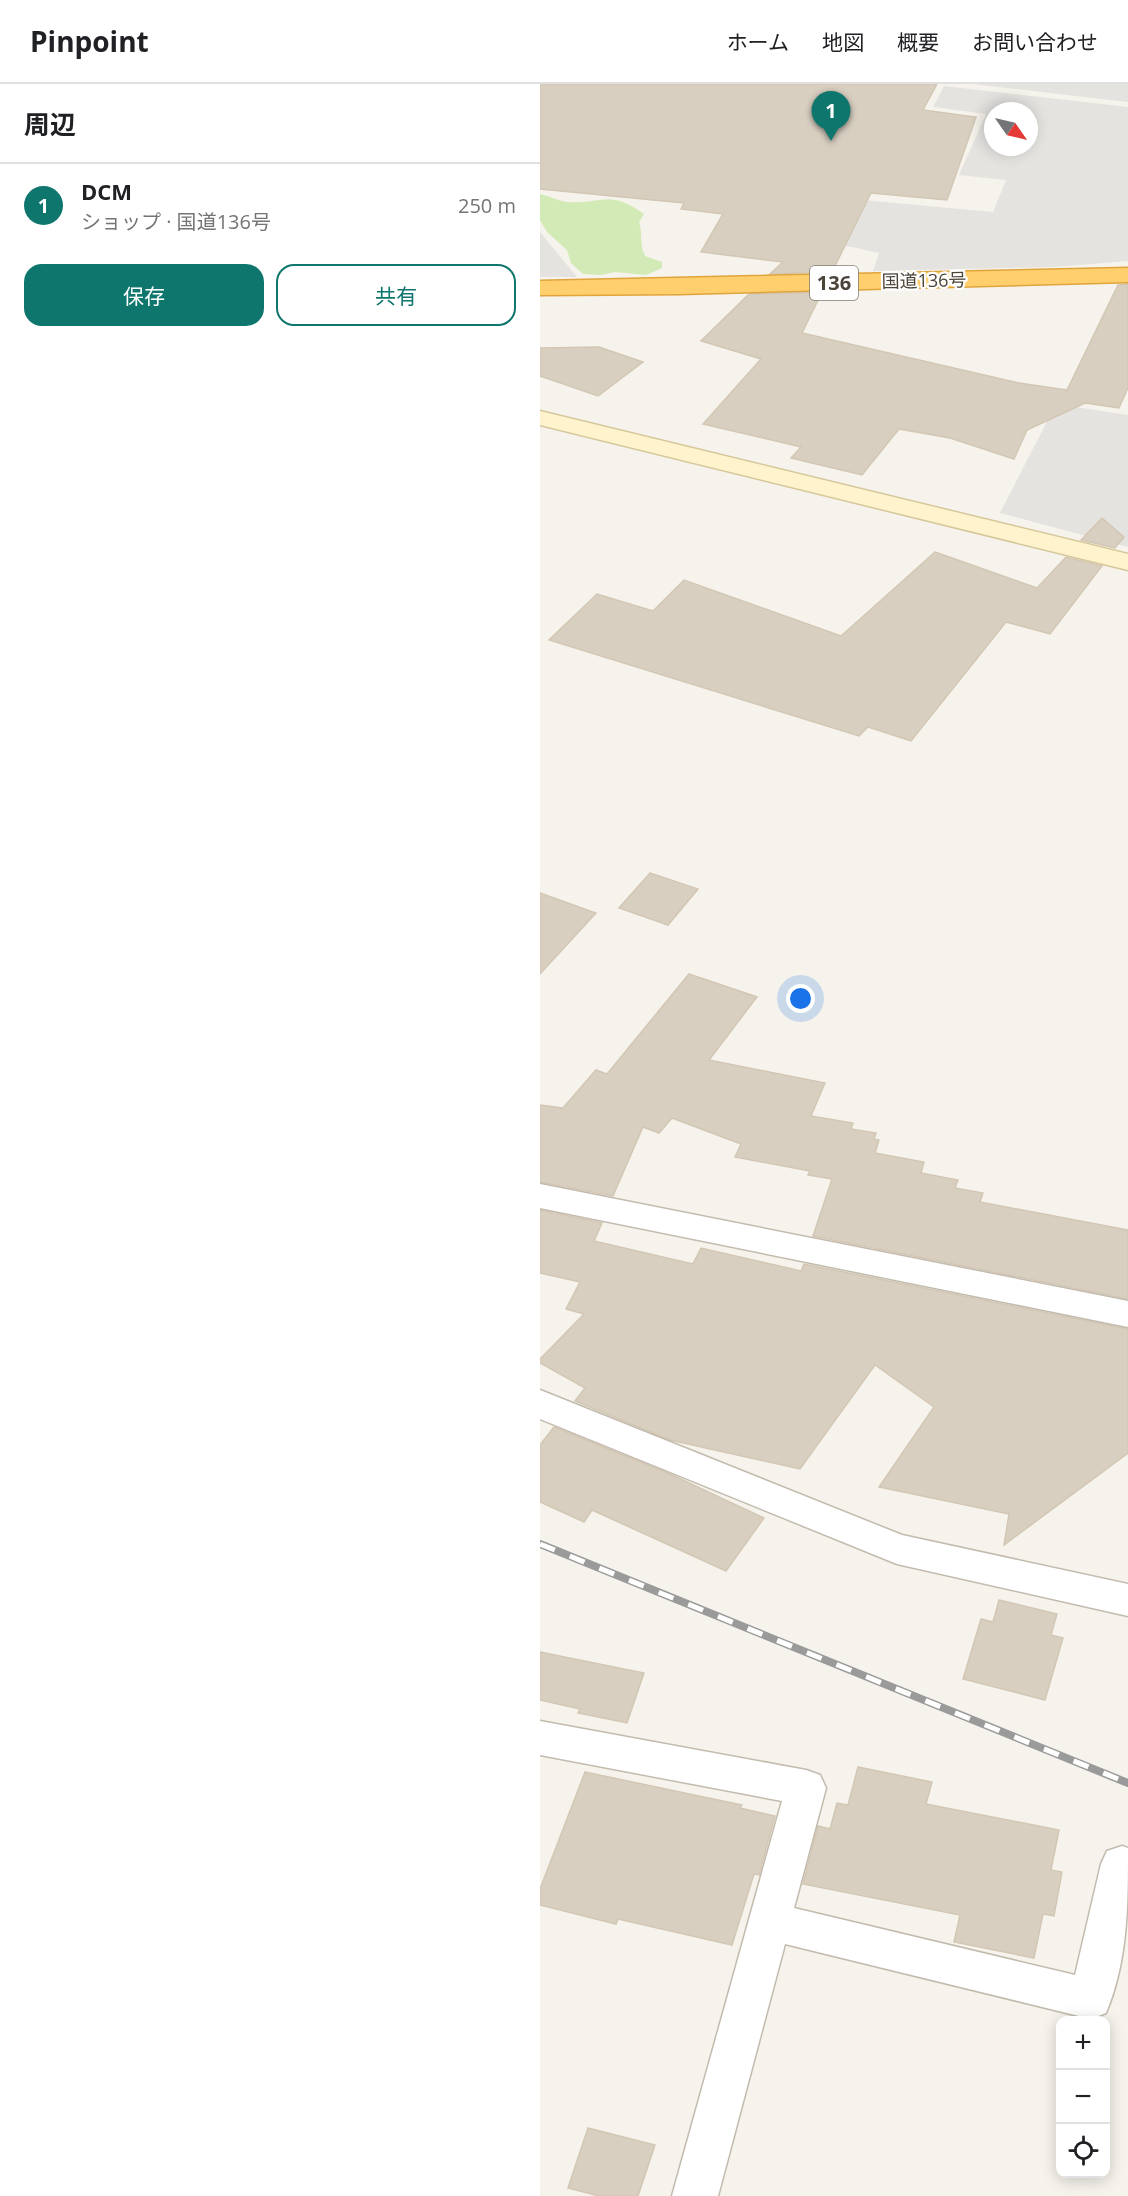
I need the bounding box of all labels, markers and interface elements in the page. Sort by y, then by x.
text: Pinpoint [30,22,149,60]
text: ホーム [727,28,789,56]
text: 地図 [822,28,864,56]
text: 概要 [897,28,939,56]
text: お問い合わせ [972,28,1098,56]
pin: 1 [812,92,850,141]
north arrow [984,102,1038,156]
text: 周辺 [24,106,76,142]
text: DCM [81,176,132,206]
text: 1 [38,192,49,219]
text: 250 m [458,192,516,219]
text: ショップ · 国道136号 [81,208,271,235]
button: 保存 [24,264,264,326]
button: 共有 [276,264,516,326]
road number: 136 [810,266,858,300]
street label: 国道136号 [881,267,967,293]
your location [786,984,815,1013]
map controls [1056,2016,1110,2178]
button: + [1056,2016,1110,2070]
button: − [1056,2070,1110,2124]
button: locate [1056,2124,1110,2178]

